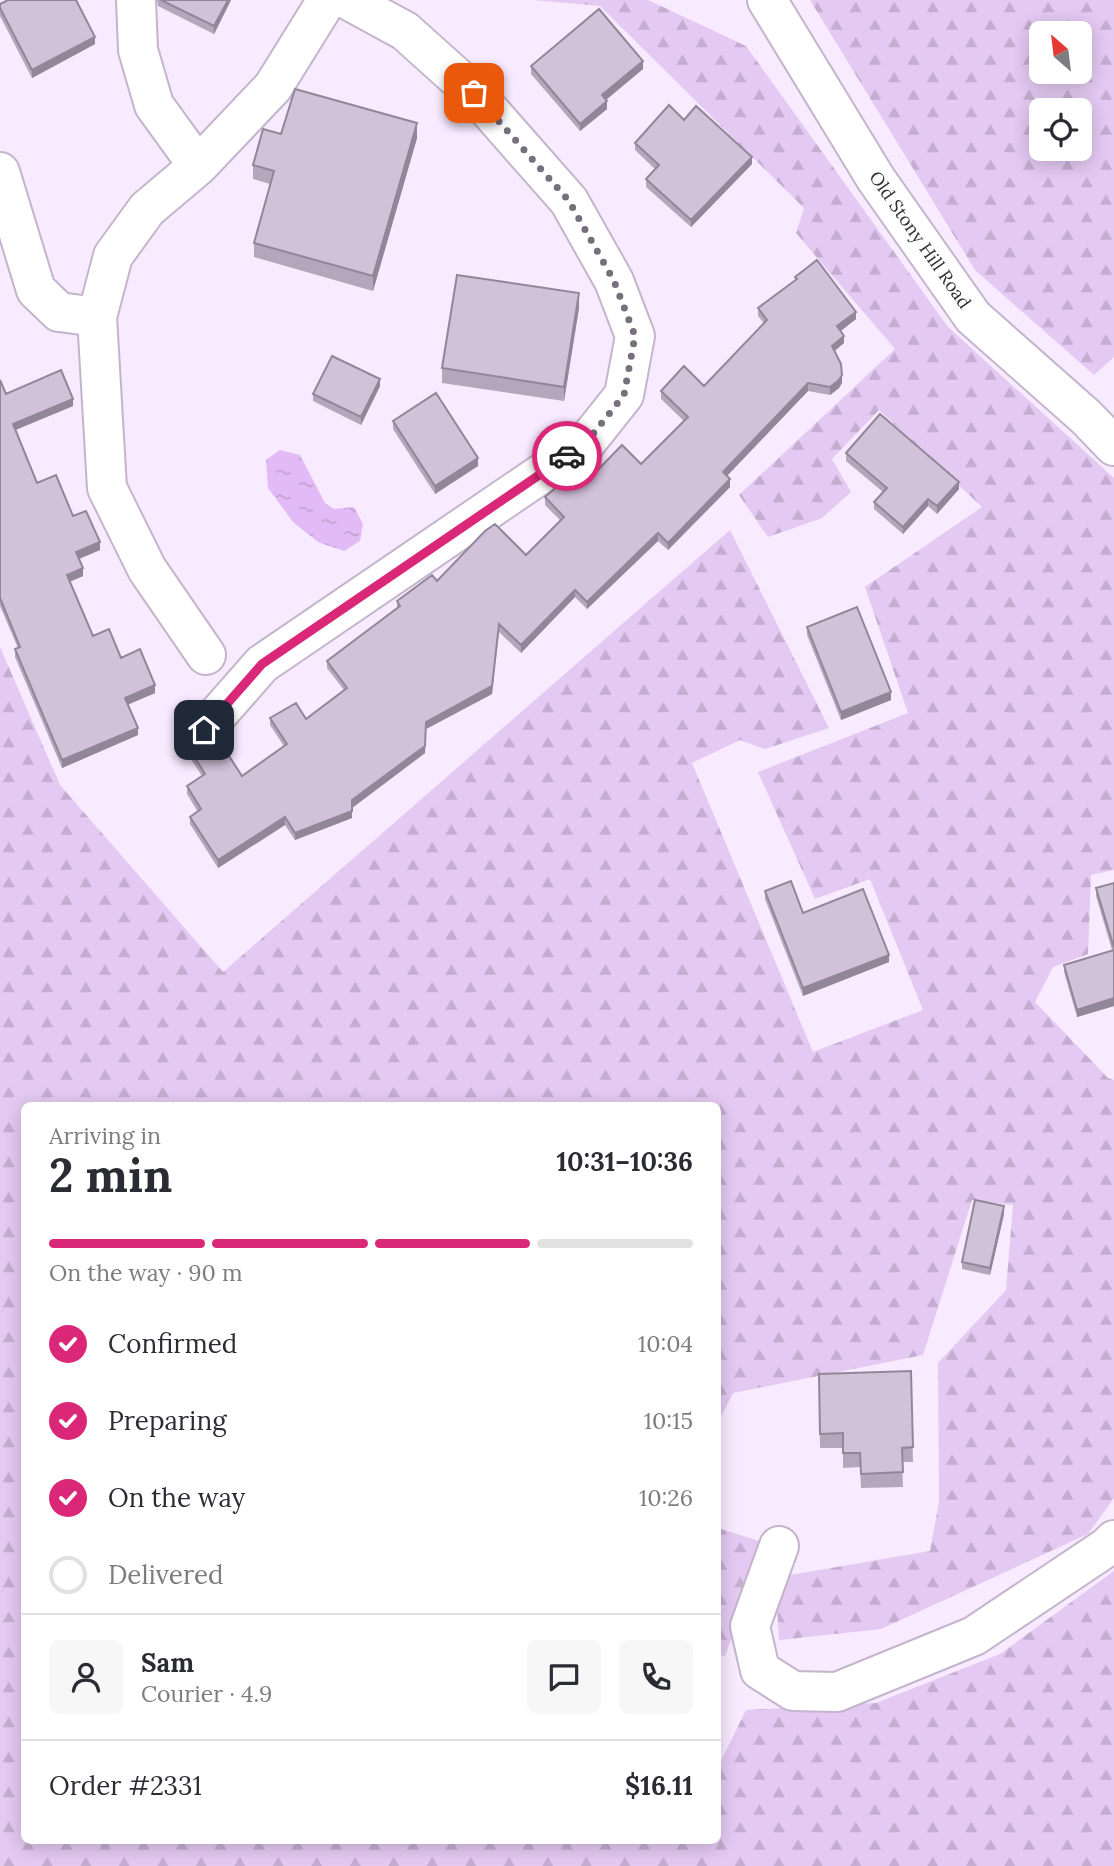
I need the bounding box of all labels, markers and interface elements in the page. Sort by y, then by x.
north arrow [1029,21,1092,84]
map controls [1029,21,1092,161]
pin [444,63,504,123]
icon: bag [455,74,493,112]
button: locate [1029,98,1092,161]
street label: Old Stony Hill Road [864,167,977,313]
courier [532,421,602,491]
icon: car [548,437,586,475]
pin [174,700,234,760]
icon: home [185,711,223,749]
text: Arriving in [49,1121,161,1150]
text: 10:31–10:36 [557,1145,693,1178]
text: 2 min [49,1146,172,1205]
text: On the way · 90 m [49,1258,242,1287]
icon: check [49,1325,87,1363]
text: Confirmed [108,1327,237,1360]
text: 10:04 [638,1329,693,1358]
icon: check [49,1402,87,1440]
text: Preparing [108,1404,227,1437]
text: 10:15 [644,1406,693,1435]
icon: check [49,1479,87,1517]
text: On the way [108,1481,245,1514]
text: 10:26 [639,1483,693,1512]
text: Delivered [108,1558,224,1591]
button: person [49,1640,123,1714]
button: chat [527,1640,601,1714]
button: phone [619,1640,693,1714]
text: Sam [141,1646,194,1679]
text: Courier · 4.9 [141,1679,272,1708]
text: Order #2331 [49,1769,202,1802]
text: $16.11 [625,1769,693,1802]

